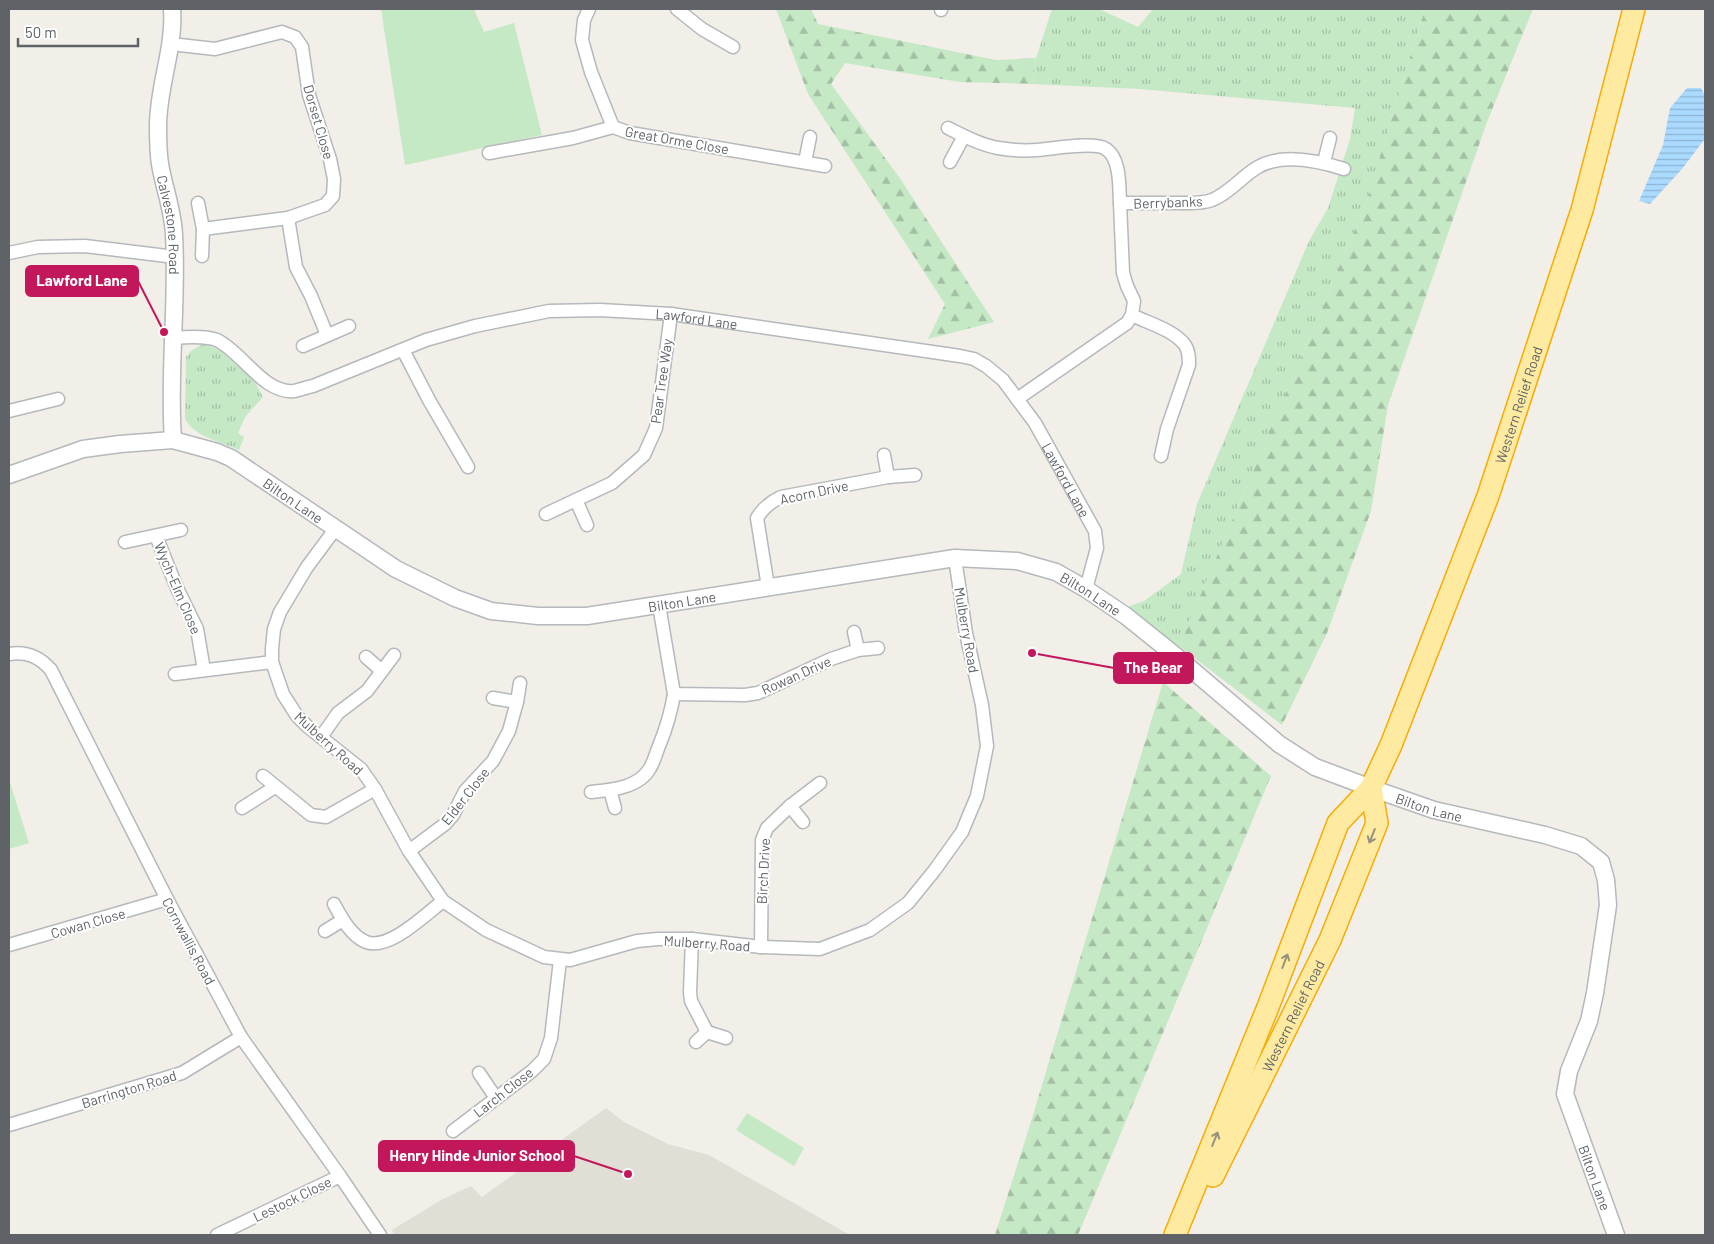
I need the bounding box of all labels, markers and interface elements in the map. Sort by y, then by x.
scale bar [18,15,138,47]
text: 50 m [25,23,57,41]
street label: Dorset Close [300,83,338,161]
street label: Great Orme Close [624,123,730,157]
street label: Calvestone Road [154,173,183,275]
street label: Berrybanks [1133,192,1203,212]
callout: Lawford Lane [26,266,138,296]
text: Lawford Lane [36,271,128,289]
street label: Lawford Lane [655,305,739,332]
street label: Pear Tree Way [647,337,675,425]
street label: Western Relief Road [1491,344,1545,465]
street label: Lawford Lane [1039,440,1094,520]
street label: Bilton Lane [260,474,327,526]
street label: Acorn Drive [778,476,850,508]
street label: Wych-Elm Close [151,539,205,637]
street label: Bilton Lane [1058,568,1125,619]
street label: Mulberry Road [951,586,983,674]
street label: Bilton Lane [647,587,717,615]
street label: Rowan Drive [759,652,833,698]
callout: The Bear [1114,653,1193,683]
text: The Bear [1123,658,1183,676]
street label: Mulberry Road [291,708,367,778]
street label: Elder Close [437,764,493,828]
street label: Bilton Lane [1394,789,1464,825]
one-way arrow [1367,827,1376,843]
street label: Birch Drive [753,837,773,905]
street label: Cornwallis Road [159,895,219,987]
street label: Cowan Close [49,904,127,942]
street label: Mulberry Road [663,932,751,954]
one-way arrow [1281,954,1290,969]
street label: Western Relief Road [1258,957,1327,1074]
street label: Larch Close [470,1063,536,1121]
street label: Barrington Road [79,1066,179,1112]
one-way arrow [1211,1131,1220,1146]
callout: Henry Hinde Junior School [379,1141,574,1171]
street label: Bilton Lane [1576,1142,1615,1213]
text: Henry Hinde Junior School [390,1146,564,1164]
street label: Lestock Close [250,1173,334,1225]

